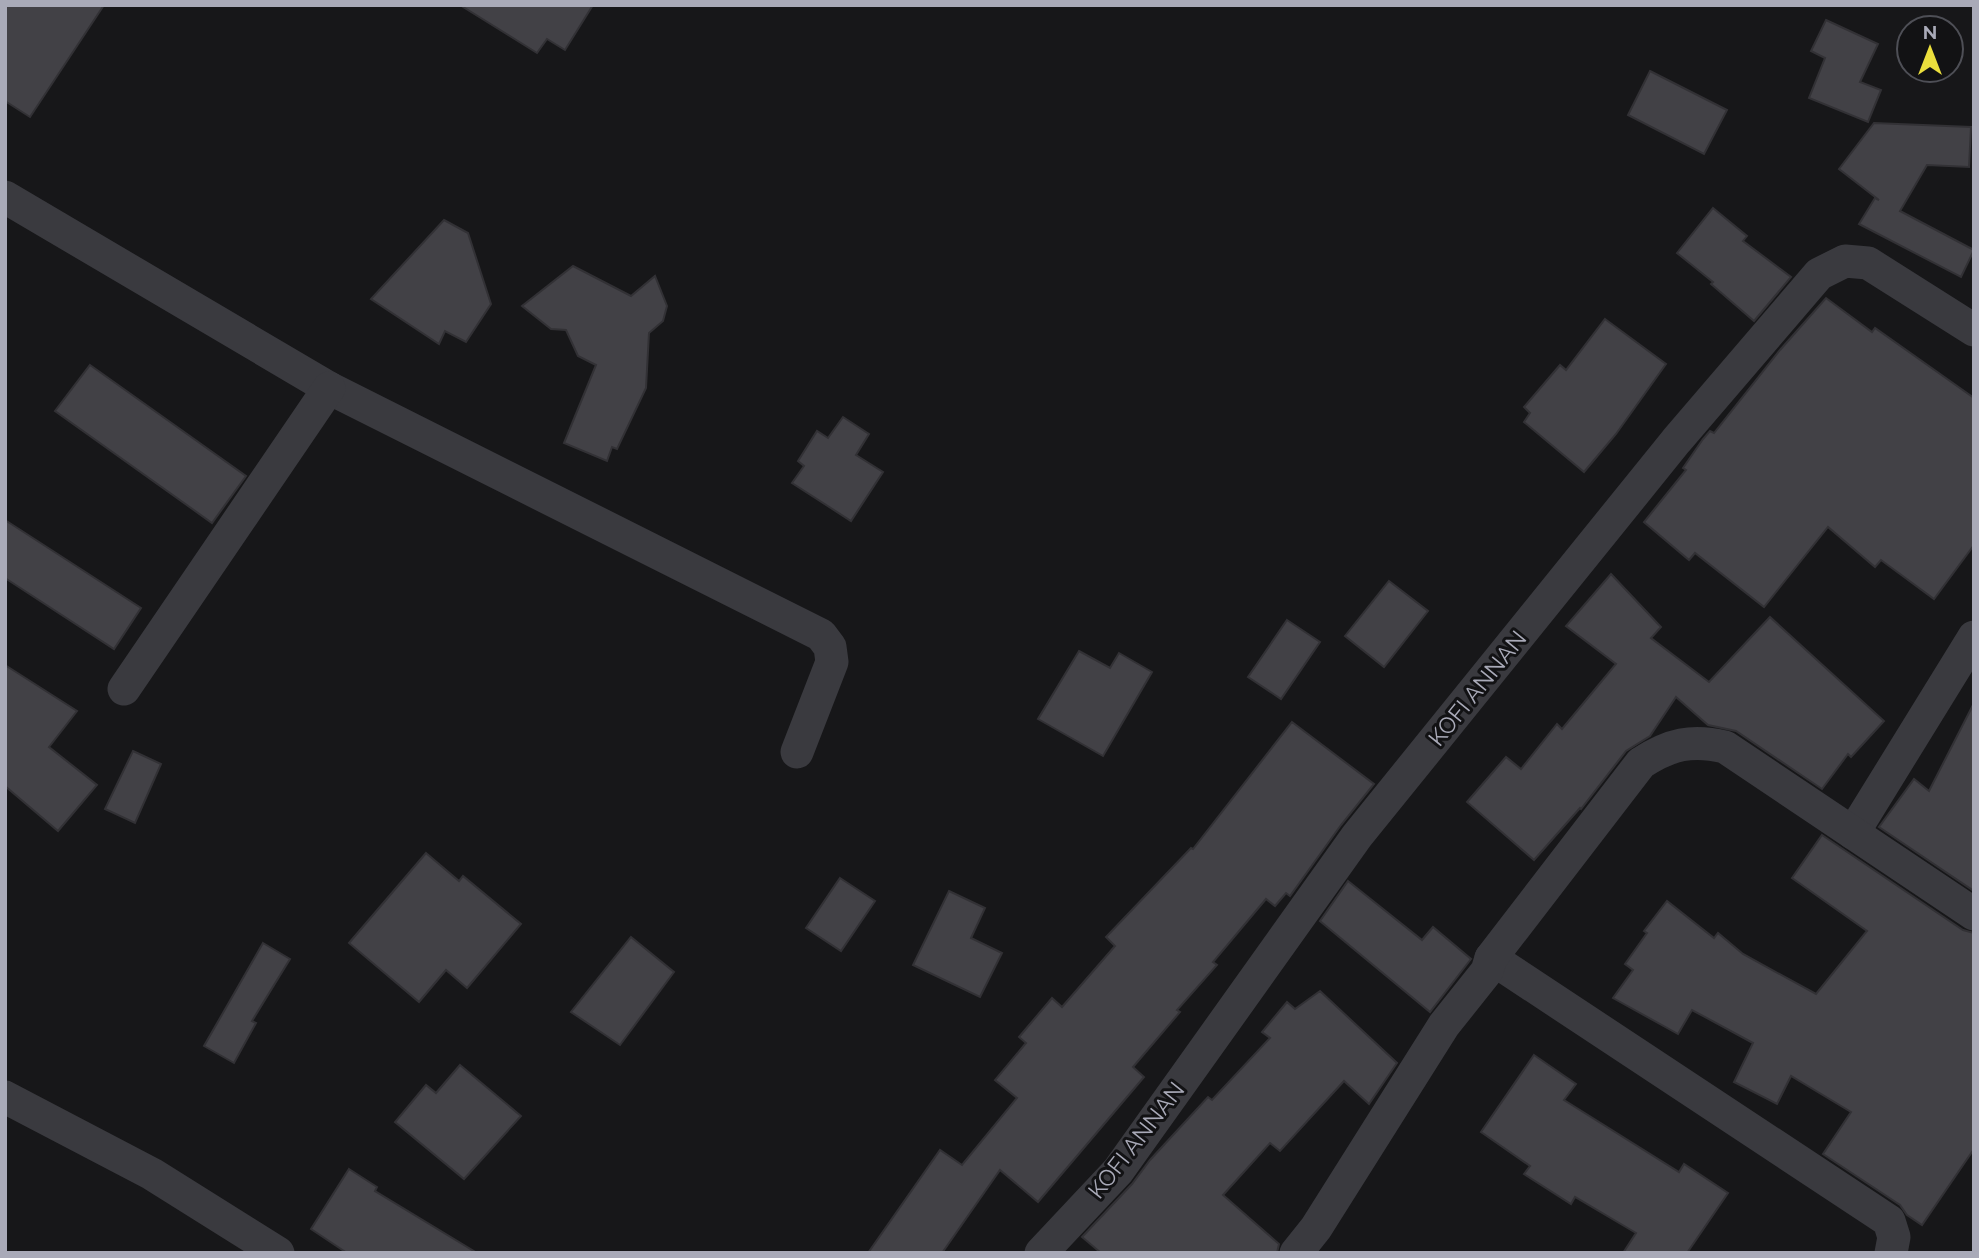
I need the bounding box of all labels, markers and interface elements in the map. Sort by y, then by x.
north arrow [1895,14,1965,84]
text: N [1923,21,1937,43]
street label: KOFI ANNAN [1422,625,1532,751]
street label: KOFI ANNAN [1082,1077,1190,1203]

